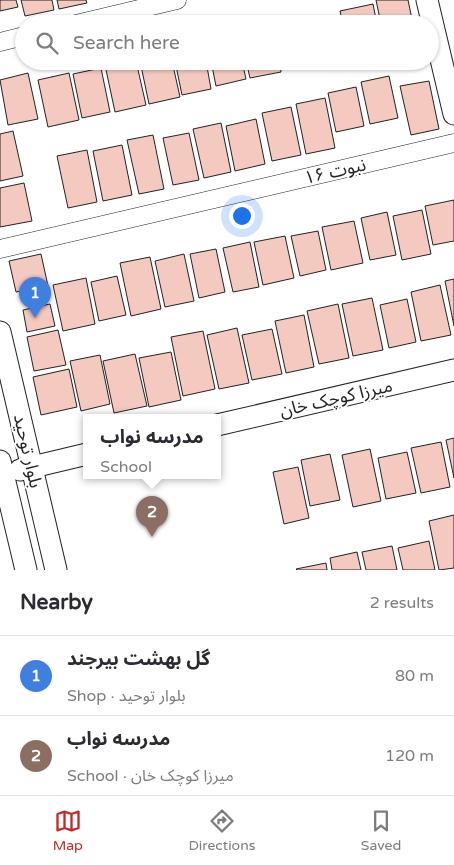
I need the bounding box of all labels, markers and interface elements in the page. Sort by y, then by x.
search box [15,15,439,70]
icon: search [33,29,61,57]
text: Search here [73,32,180,54]
street label: نبوت ۱۶ [302,153,368,189]
your location [229,203,255,229]
pin: 1 [19,277,51,318]
street label: میرزا کوچک خان [277,374,395,422]
street label: بلوار توحید [9,412,47,490]
popup [83,414,221,479]
text: مدرسه نواب [100,426,204,448]
text: School [100,457,152,477]
pin: 2 [136,496,168,537]
text: Nearby [20,590,93,615]
text: 2 results [370,593,434,613]
text: گل بهشت بیرجند [67,648,210,670]
text: 1 [31,666,41,686]
text: 80 m [395,666,434,686]
text: Shop · بلوار توحید [67,686,186,706]
text: مدرسه نواب [67,728,170,750]
text: 2 [31,746,41,766]
text: 120 m [385,746,434,766]
text: School · میرزا کوچک خان [67,766,234,786]
tab: Map [53,807,83,854]
tab: Directions [188,807,255,854]
tab: Saved [361,807,401,854]

